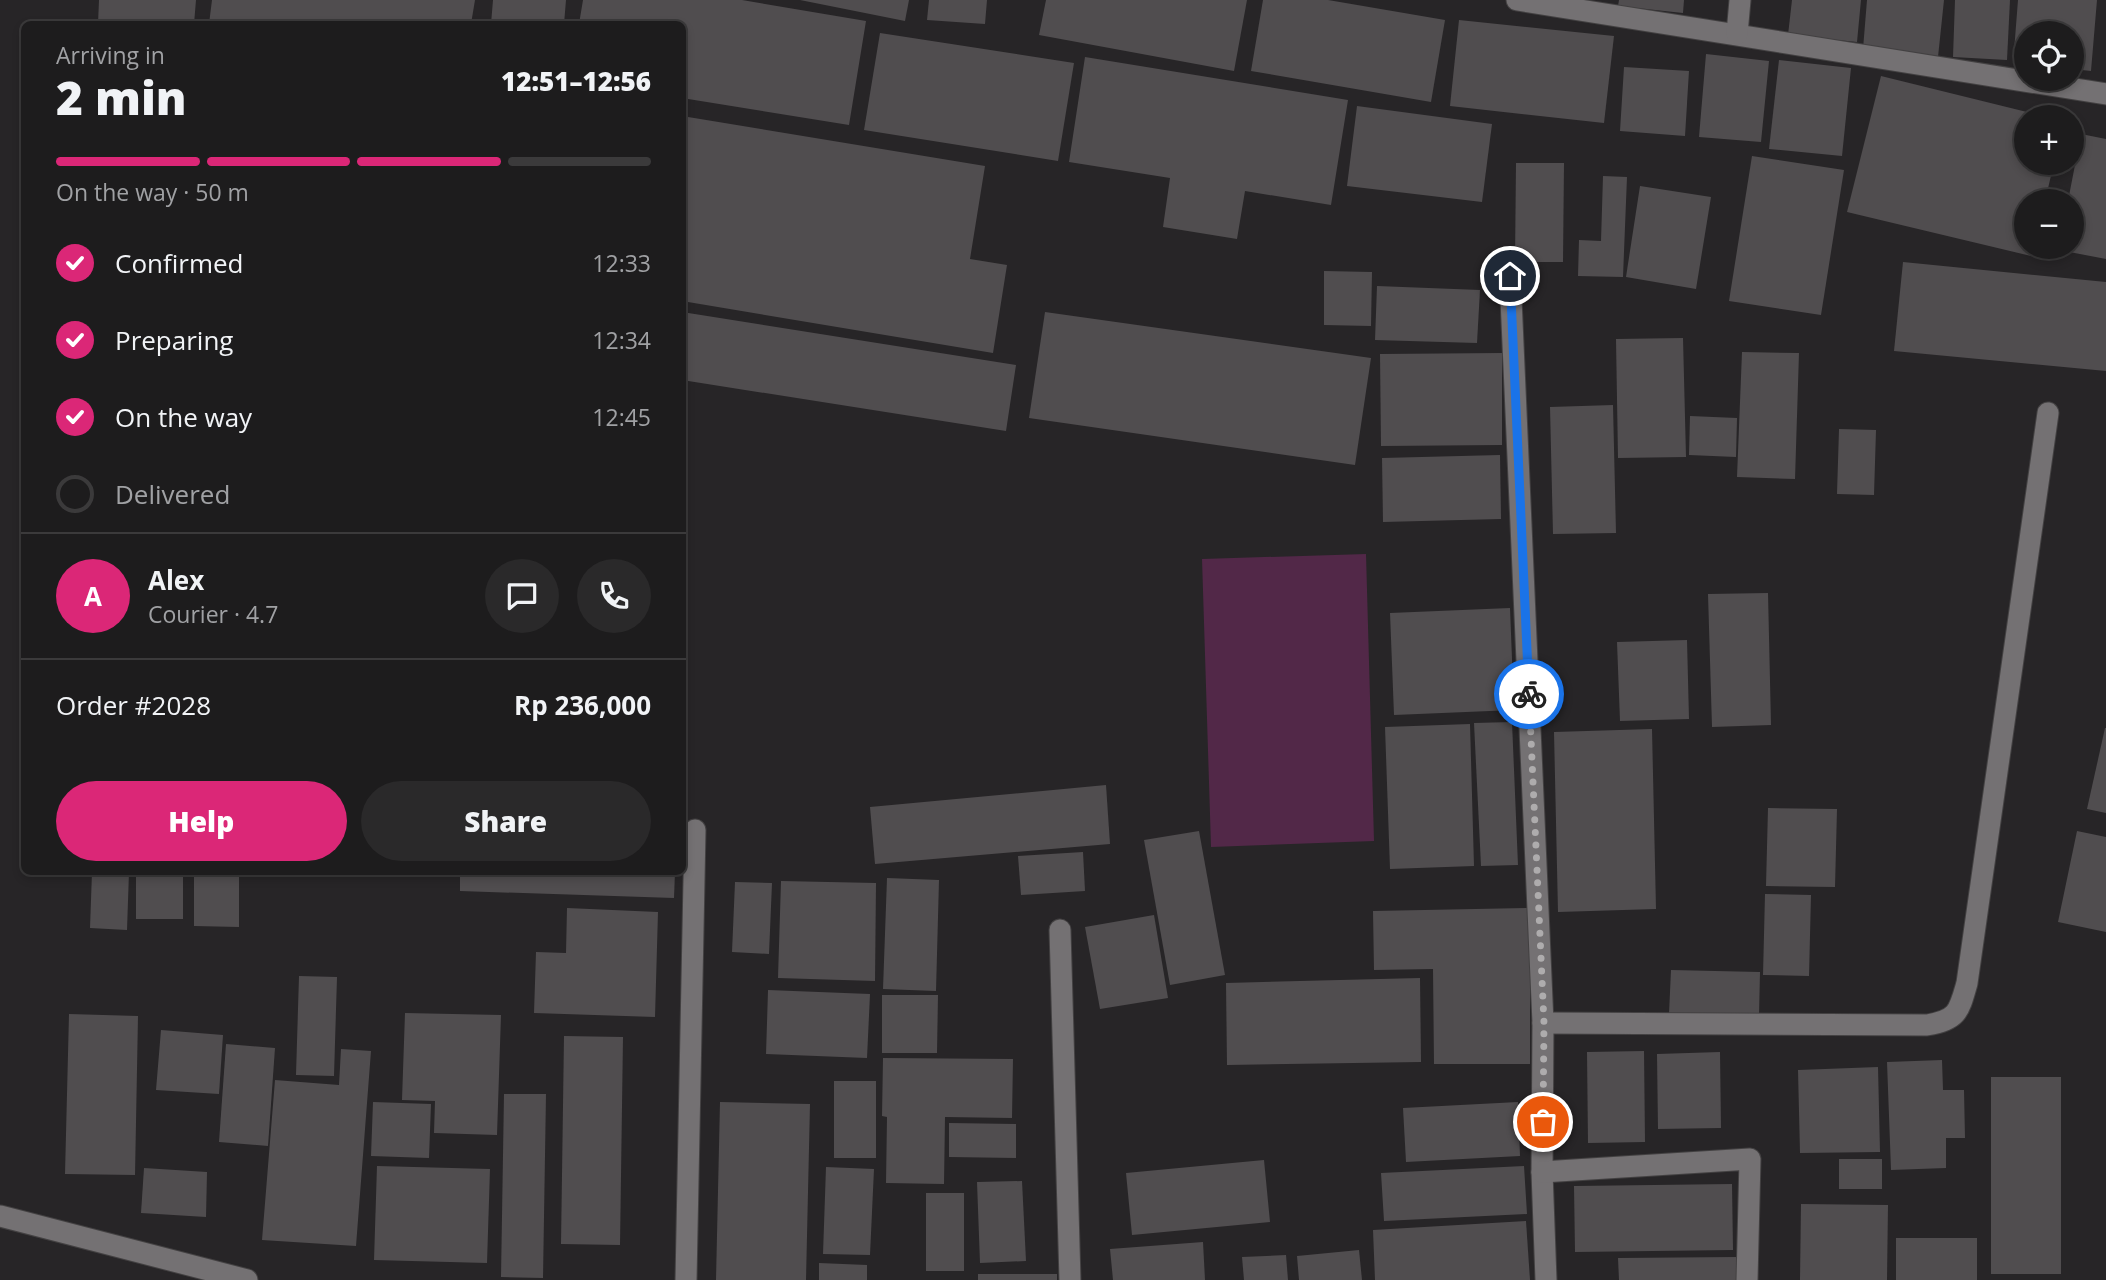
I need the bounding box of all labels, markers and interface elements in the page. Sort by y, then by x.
map controls [2014,21,2084,259]
button: locate [2014,21,2084,91]
text: Arriving in [56,39,165,71]
text: 12:51–12:56 [501,63,651,99]
text: 2 min [56,66,187,128]
button: + [2014,105,2084,175]
text: On the way · 50 m [56,176,249,208]
button: − [2014,189,2084,259]
icon: check [56,244,94,282]
text: Confirmed [115,245,243,281]
pin [1480,246,1540,306]
text: 12:33 [592,247,651,279]
icon: home [1491,257,1529,295]
icon: check [56,321,94,359]
text: Preparing [115,322,233,358]
text: 12:34 [592,324,651,356]
icon: check [56,398,94,436]
text: On the way [115,399,252,435]
text: 12:45 [592,401,651,433]
text: Delivered [115,476,230,512]
button: chat [485,559,559,633]
button: phone [577,559,651,633]
text: Alex [148,562,204,598]
text: A [84,578,102,614]
text: Courier · 4.7 [148,598,278,630]
courier [1494,659,1564,729]
icon: bike [1510,675,1548,713]
text: Order #2028 [56,687,211,723]
text: Rp 236,000 [514,687,651,723]
button: Help [56,781,347,861]
button: Share [361,781,651,861]
pin [1513,1092,1573,1152]
icon: bag [1524,1103,1562,1141]

